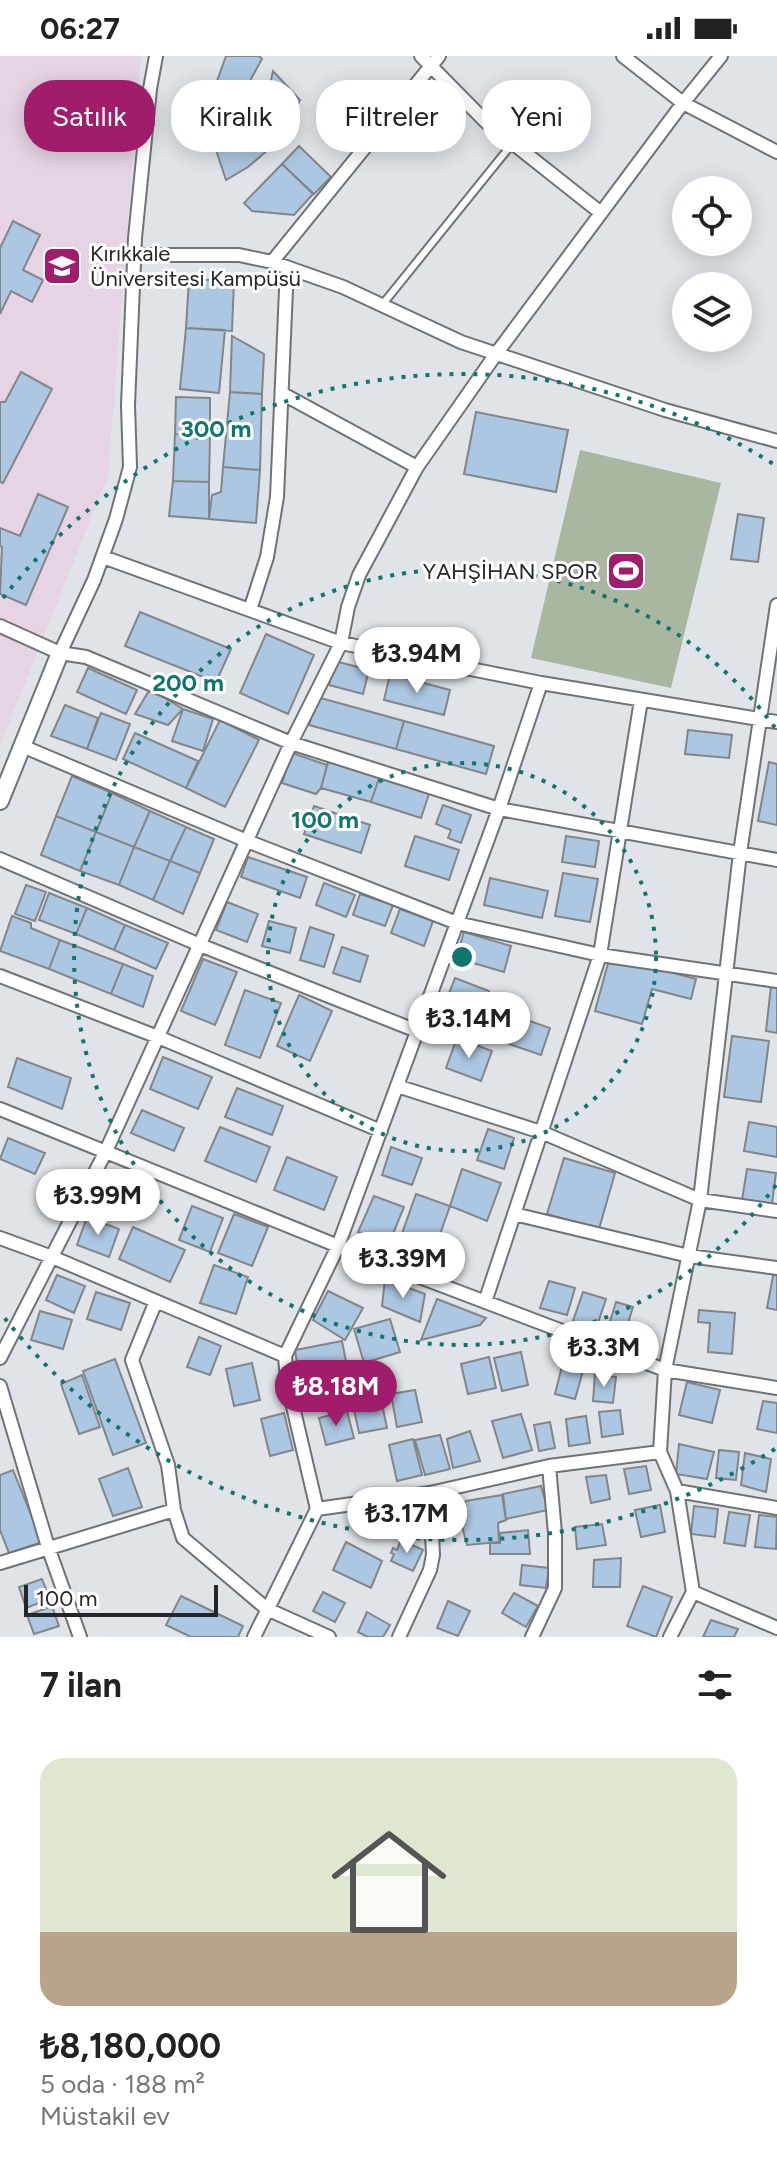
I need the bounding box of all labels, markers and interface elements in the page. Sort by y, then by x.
text: 06:27 [40,10,120,47]
chip: Satılık [24,80,155,152]
chip: Kiralık [171,80,300,152]
chip: Filtreler [316,80,466,152]
chip: Yeni [482,80,591,152]
map controls [672,176,752,352]
button: locate [672,176,752,256]
place label: Kırıkkale Üniversitesi Kampüsü [90,240,301,292]
school or university icon: Kırıkkale Üniversitesi Kampüsü [41,245,83,287]
button: layers [672,272,752,352]
text: 300 m [180,414,252,443]
sports icon: YAHŞİHAN SPOR [605,550,647,592]
place label: YAHŞİHAN SPOR [423,558,598,585]
pin: ₺3.94M [352,627,482,695]
text: ₺3.94M [372,637,462,669]
text: 200 m [152,668,224,697]
text: 100 m [291,805,359,834]
centre of rings [448,943,476,971]
pin: ₺3.14M [404,992,534,1060]
text: ₺3.14M [426,1002,512,1034]
pin: ₺3.99M [33,1169,163,1237]
text: ₺3.99M [54,1179,142,1211]
pin: ₺3.39M [338,1232,468,1300]
text: ₺3.39M [359,1242,447,1274]
pin: ₺3.3M [548,1321,660,1389]
text: ₺3.3M [568,1331,640,1363]
pin: ₺8.18M [271,1360,401,1428]
text: ₺8.18M [293,1370,379,1402]
pin: ₺3.17M [342,1487,472,1555]
text: ₺3.17M [365,1497,449,1529]
scale bar [24,1581,218,1617]
text: 100 m [36,1585,97,1612]
icon: filters [693,1663,737,1707]
text: 7 ilan [40,1665,122,1706]
icon: home [317,1810,461,1954]
text: ₺8,180,000 [40,2026,221,2067]
text: 5 oda · 188 m² [40,2068,205,2100]
text: Müstakil ev [40,2100,170,2132]

